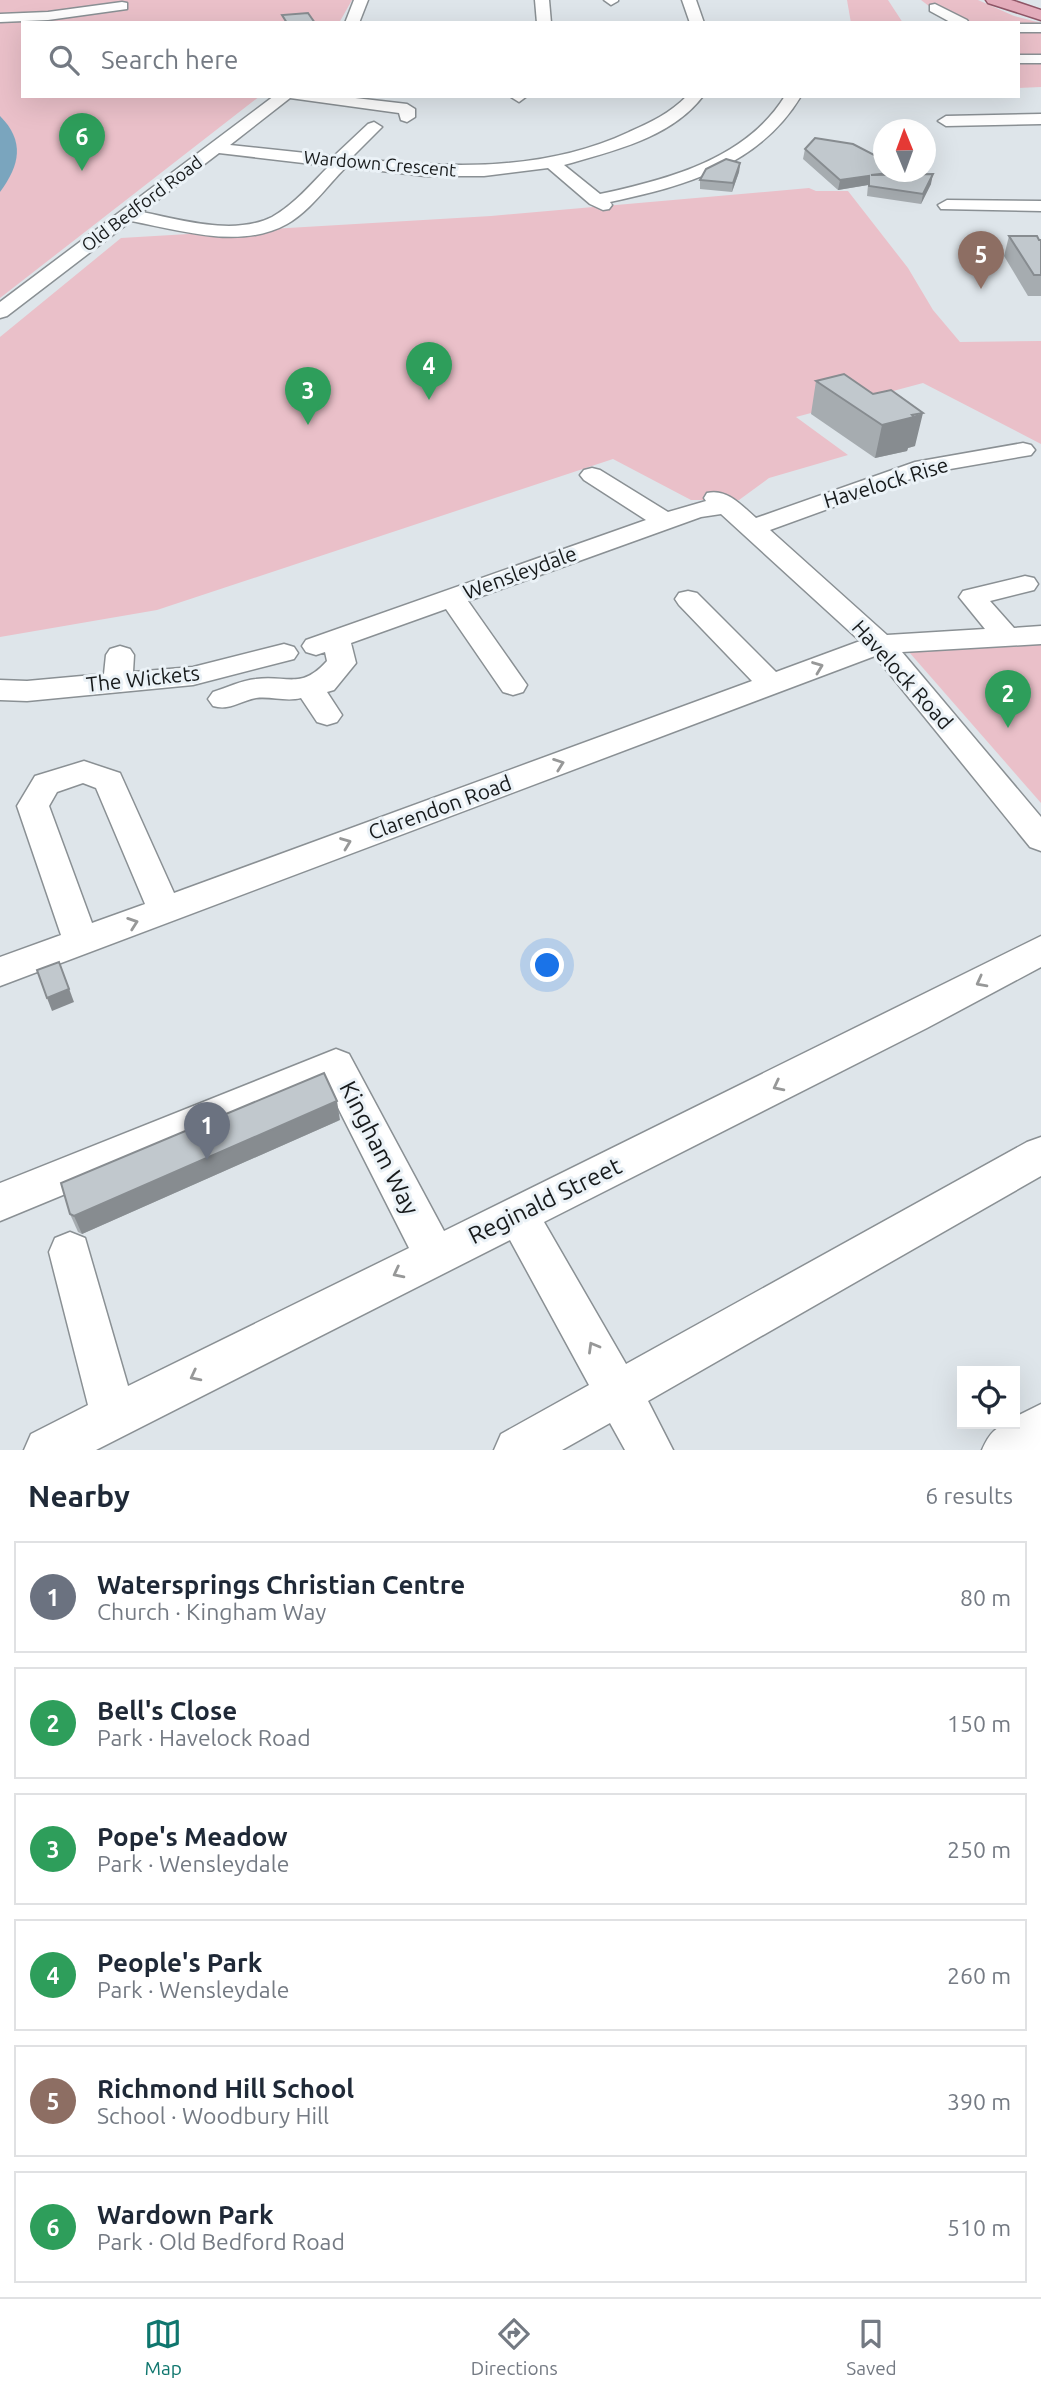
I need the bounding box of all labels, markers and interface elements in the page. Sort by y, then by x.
search box [21,21,1020,98]
icon: search [45,41,83,79]
text: Search here [101,45,238,74]
pin: 6 [59,113,105,171]
north arrow [873,119,936,182]
street label: Wardown Crescent [303,146,457,180]
street label: Old Bedford Road [77,151,206,255]
pin: 5 [958,231,1004,289]
pin: 4 [406,342,452,400]
pin: 3 [285,367,331,425]
street label: Havelock Rise [820,452,951,512]
street label: Wensleydale [460,540,580,604]
street label: Havelock Road [847,615,958,734]
street label: The Wickets [85,660,201,696]
one-way arrow [812,662,824,676]
pin: 2 [985,670,1031,728]
one-way arrow [553,758,565,772]
street label: Clarendon Road [365,770,514,844]
one-way arrow [339,837,351,851]
one-way arrow [126,917,139,931]
your location [530,948,564,982]
one-way arrow [975,974,988,987]
street label: Kingham Way [334,1076,425,1219]
one-way arrow [773,1077,785,1091]
pin: 1 [184,1102,230,1160]
street label: Reginald Street [464,1152,626,1249]
one-way arrow [393,1265,405,1279]
one-way arrow [588,1342,601,1355]
map controls [957,1366,1020,1429]
button: locate [957,1366,1020,1429]
one-way arrow [190,1367,202,1381]
text: Nearby [28,1479,130,1513]
text: 6 results [925,1483,1013,1508]
text: Watersprings Christian Centre [97,1570,465,1599]
text: 1 [47,1585,59,1610]
text: 80 m [960,1585,1011,1610]
text: Church · Kingham Way [97,1599,326,1624]
text: Bell's Close [97,1696,237,1725]
text: 2 [47,1711,59,1736]
text: 150 m [947,1711,1011,1736]
text: Park · Havelock Road [97,1725,311,1750]
text: Pope's Meadow [97,1822,288,1851]
text: 3 [47,1837,59,1862]
text: 250 m [947,1837,1011,1862]
text: Park · Wensleydale [97,1851,289,1876]
text: People's Park [97,1948,262,1977]
text: 4 [47,1963,59,1988]
text: 260 m [947,1963,1011,1988]
text: Park · Wensleydale [97,1977,289,2002]
text: Richmond Hill School [97,2074,354,2103]
text: 5 [47,2089,59,2114]
text: 390 m [947,2089,1011,2114]
text: School · Woodbury Hill [97,2103,329,2128]
text: Wardown Park [97,2200,274,2229]
text: 6 [47,2215,59,2240]
text: 510 m [947,2215,1011,2240]
text: Park · Old Bedford Road [97,2229,345,2254]
tab: Map [144,2315,182,2379]
tab: Directions [471,2315,558,2379]
tab: Saved [846,2315,897,2379]

